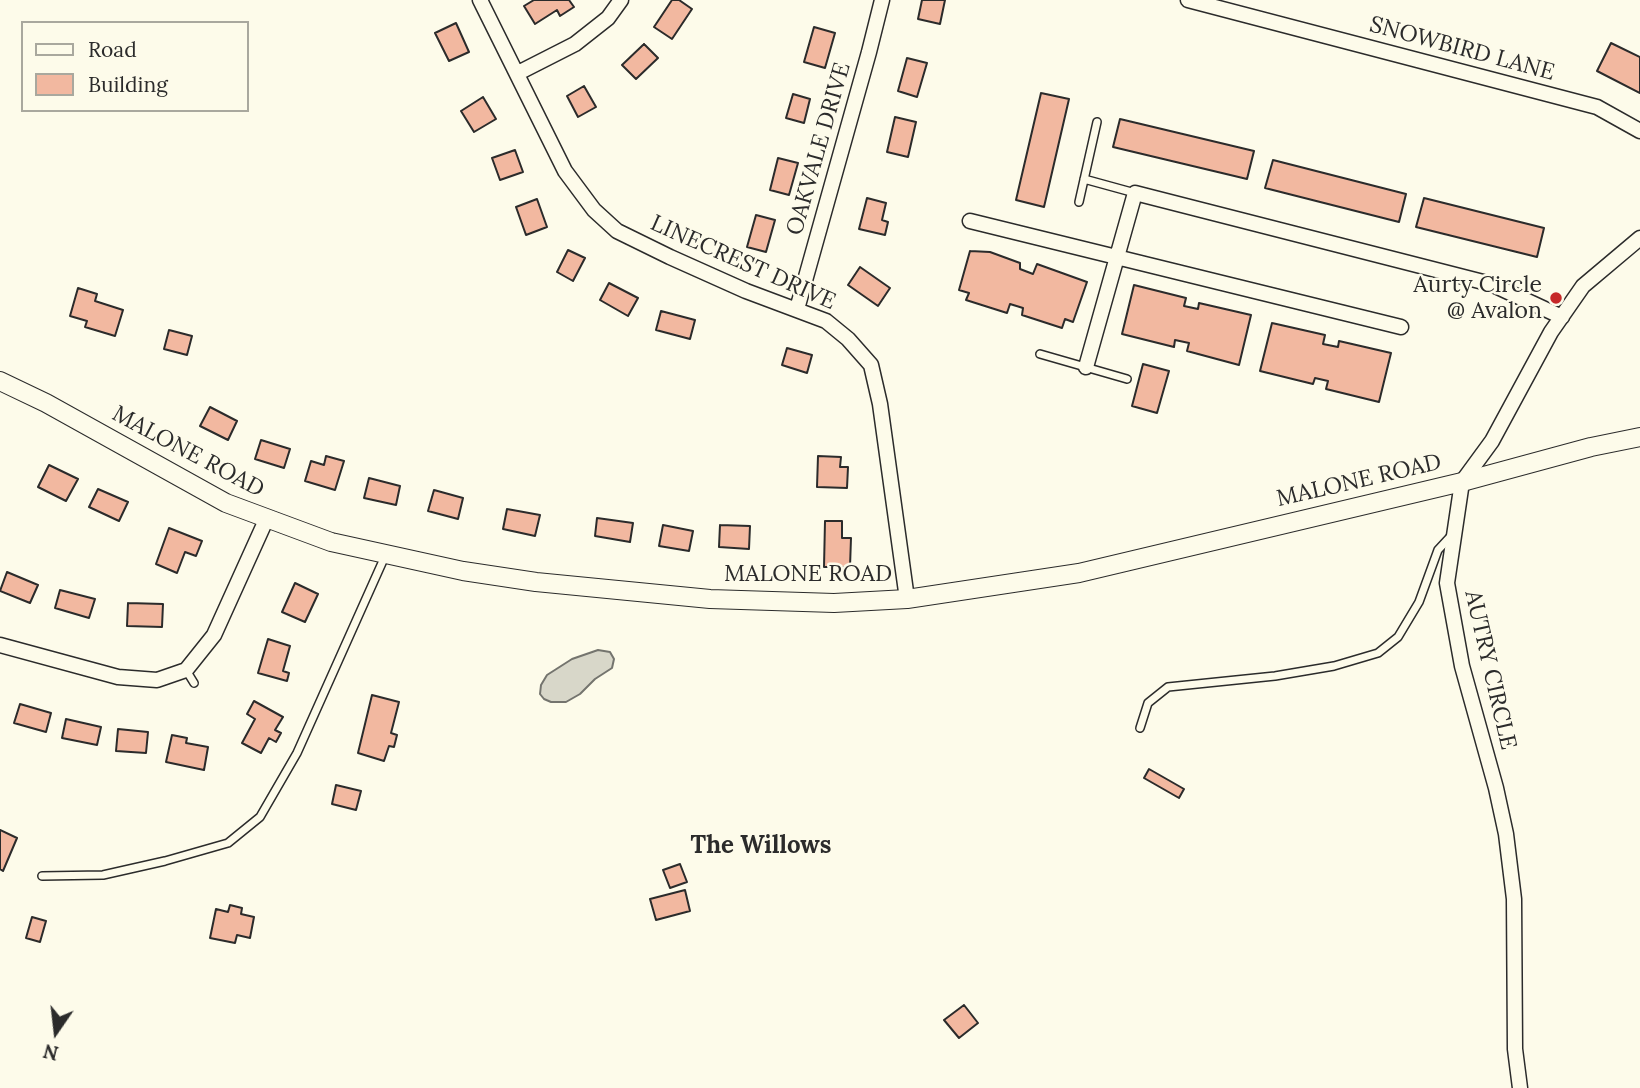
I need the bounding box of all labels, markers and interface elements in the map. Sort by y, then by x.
street label: SNOWBIRD LANE [1366,11,1558,87]
legend [21,21,248,112]
text: Road [88,36,137,63]
street label: OAKVALE DRIVE [781,59,857,239]
text: Building [88,71,168,98]
street label: LINECREST DRIVE [646,210,840,316]
place label: Aurty Circle @ Avalon [1413,271,1542,325]
marker: Aurty Circle @ Avalon [1548,290,1564,306]
street label: MALONE ROAD [107,400,269,504]
street label: MALONE ROAD [1274,449,1444,513]
street label: MALONE ROAD [724,560,892,588]
street label: AUTRY CIRCLE [1458,588,1522,752]
district label: The Willows [691,832,831,860]
north arrow [21,997,91,1067]
text: N [41,1039,61,1066]

